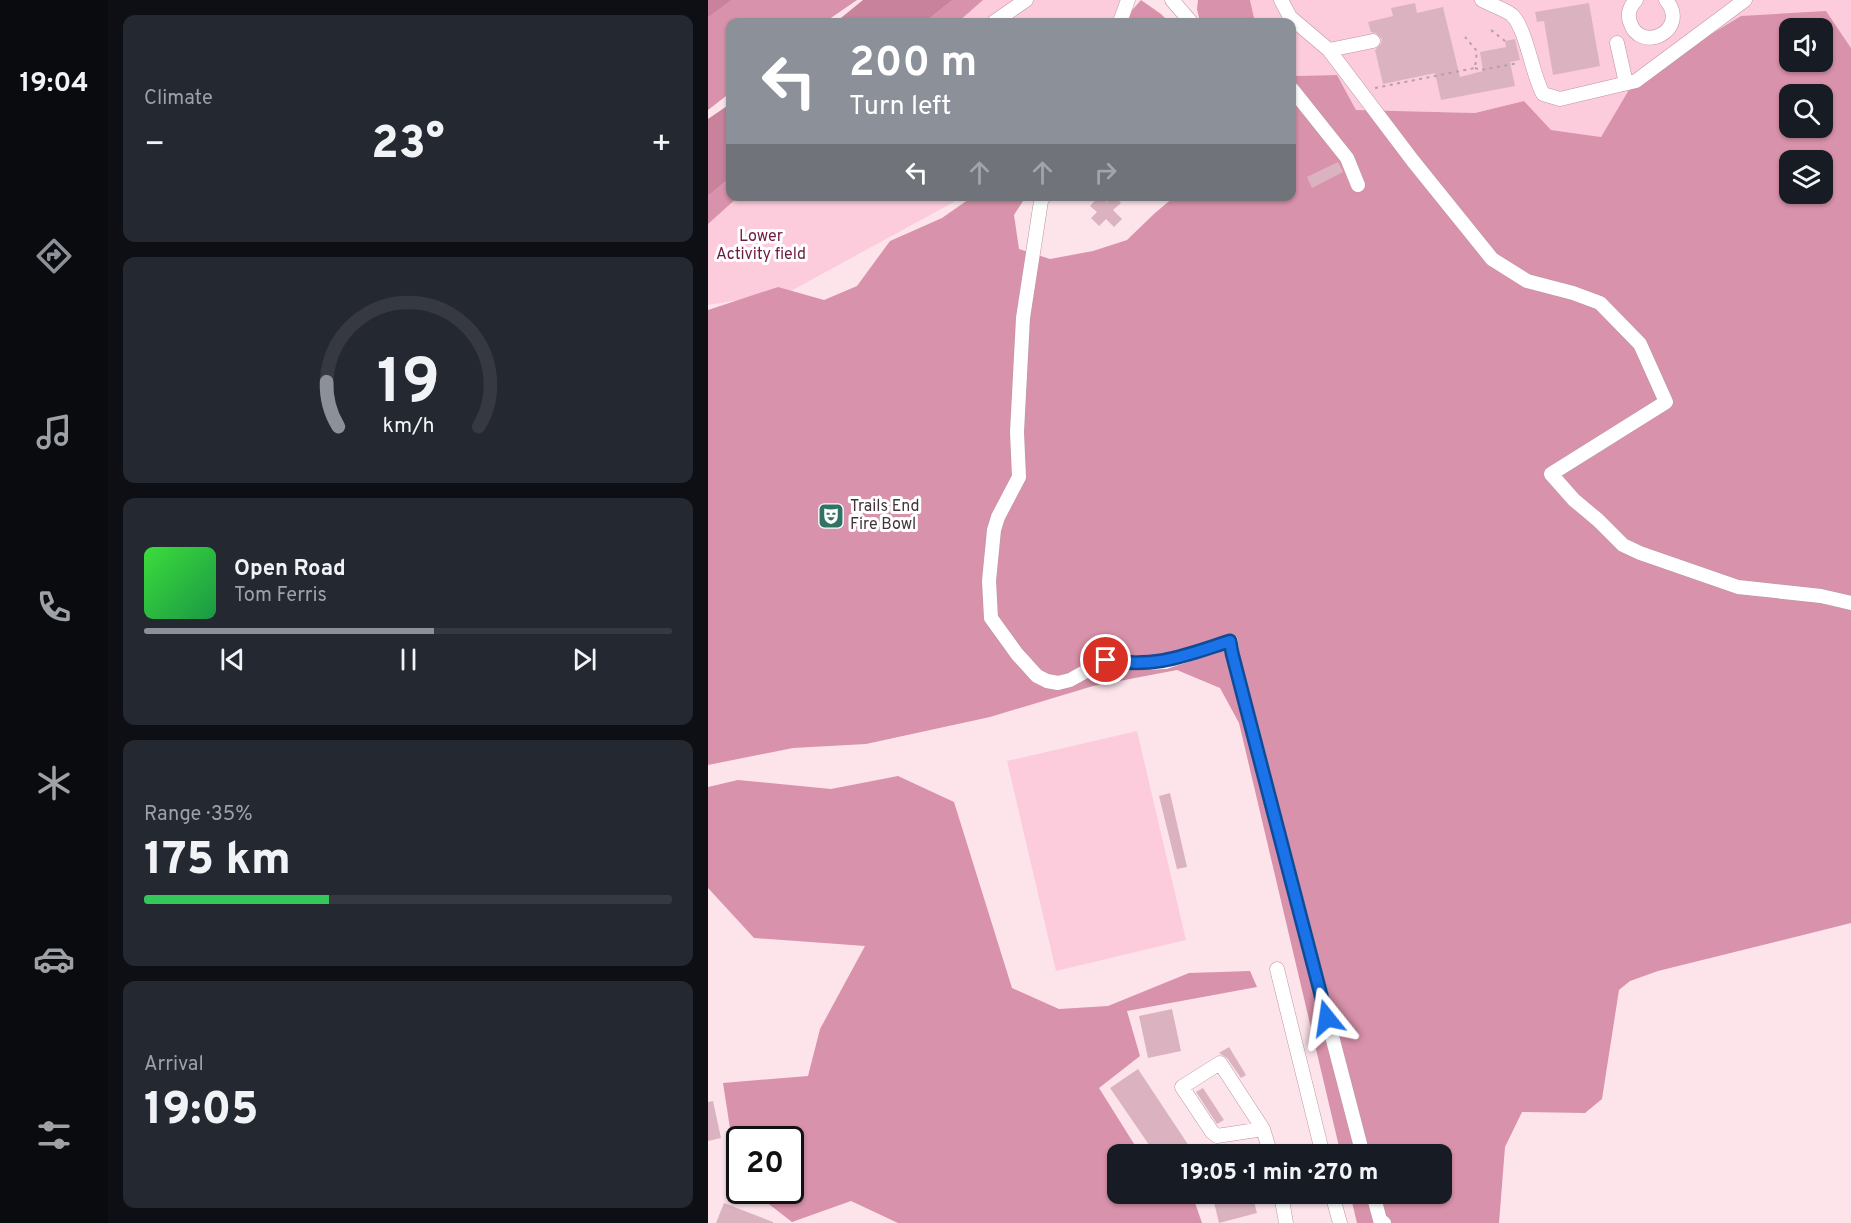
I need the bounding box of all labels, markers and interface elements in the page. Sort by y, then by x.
map controls [1779,18,1833,204]
button: sound [1779,18,1833,72]
text: 200 m [849,38,977,91]
icon: left [750,42,828,120]
text: 19:04 [19,67,89,101]
button: search [1779,84,1833,138]
text: Climate [144,86,213,112]
text: Turn left [849,90,951,124]
text: 23° [371,117,445,174]
text: − [144,125,165,167]
text: + [651,125,672,167]
button: layers [1779,150,1833,204]
icon: left [900,156,933,189]
icon: ahead [963,156,996,189]
icon: ahead [1026,156,1059,189]
icon: right [1089,156,1122,189]
park label: Lower Activity field [716,227,806,265]
icon: directions [33,235,75,277]
text: 19 [376,346,440,425]
icon: music [33,411,75,453]
text: km/h [382,413,434,440]
place label: Trails End Fire Bowl [850,497,920,535]
theatre icon: Trails End Fire Bowl [816,501,846,531]
text: Open Road [234,556,346,583]
text: Tom Ferris [234,583,327,609]
icon: phone [33,586,75,628]
pin [1080,634,1131,685]
icon: previous [216,643,249,676]
icon: pause [392,643,425,676]
icon: next [568,643,601,676]
icon: arrive [1089,643,1122,676]
icon: climate [33,762,75,804]
text: Range · 35% [144,802,253,828]
text: 175 km [144,833,291,890]
icon: car [33,938,75,980]
position arrow [1295,986,1359,1050]
text: Arrival [144,1052,204,1078]
text: 19:05 [144,1083,259,1140]
icon: filters [33,1114,75,1156]
speed limit sign: 20 [726,1126,804,1204]
text: 19:05 · 1 min · 270 m [1181,1160,1378,1187]

